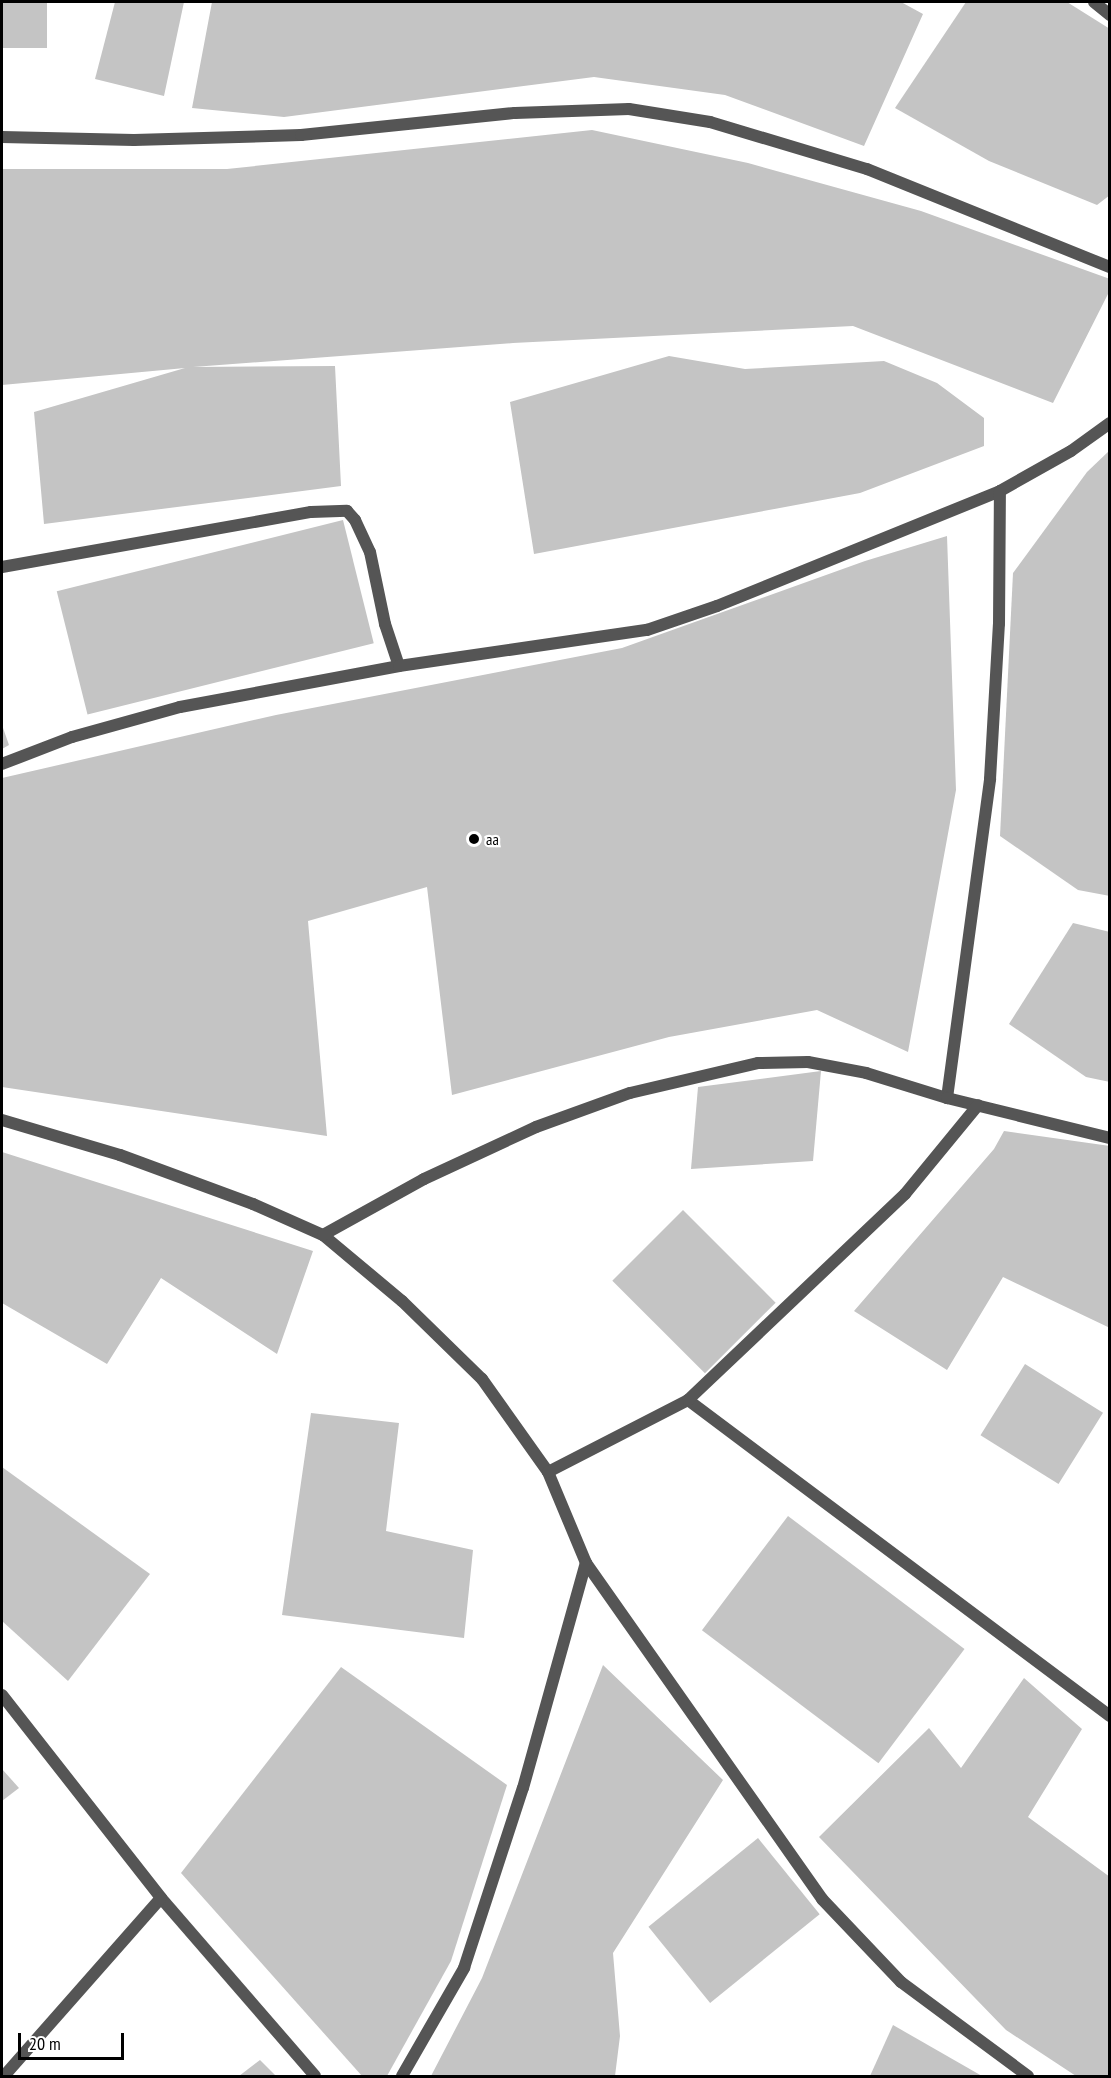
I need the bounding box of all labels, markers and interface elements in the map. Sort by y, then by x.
place label: aa [486,829,499,849]
marker: aa [467,832,481,846]
scale bar [21,2021,128,2059]
text: 20 m [29,2032,61,2055]

